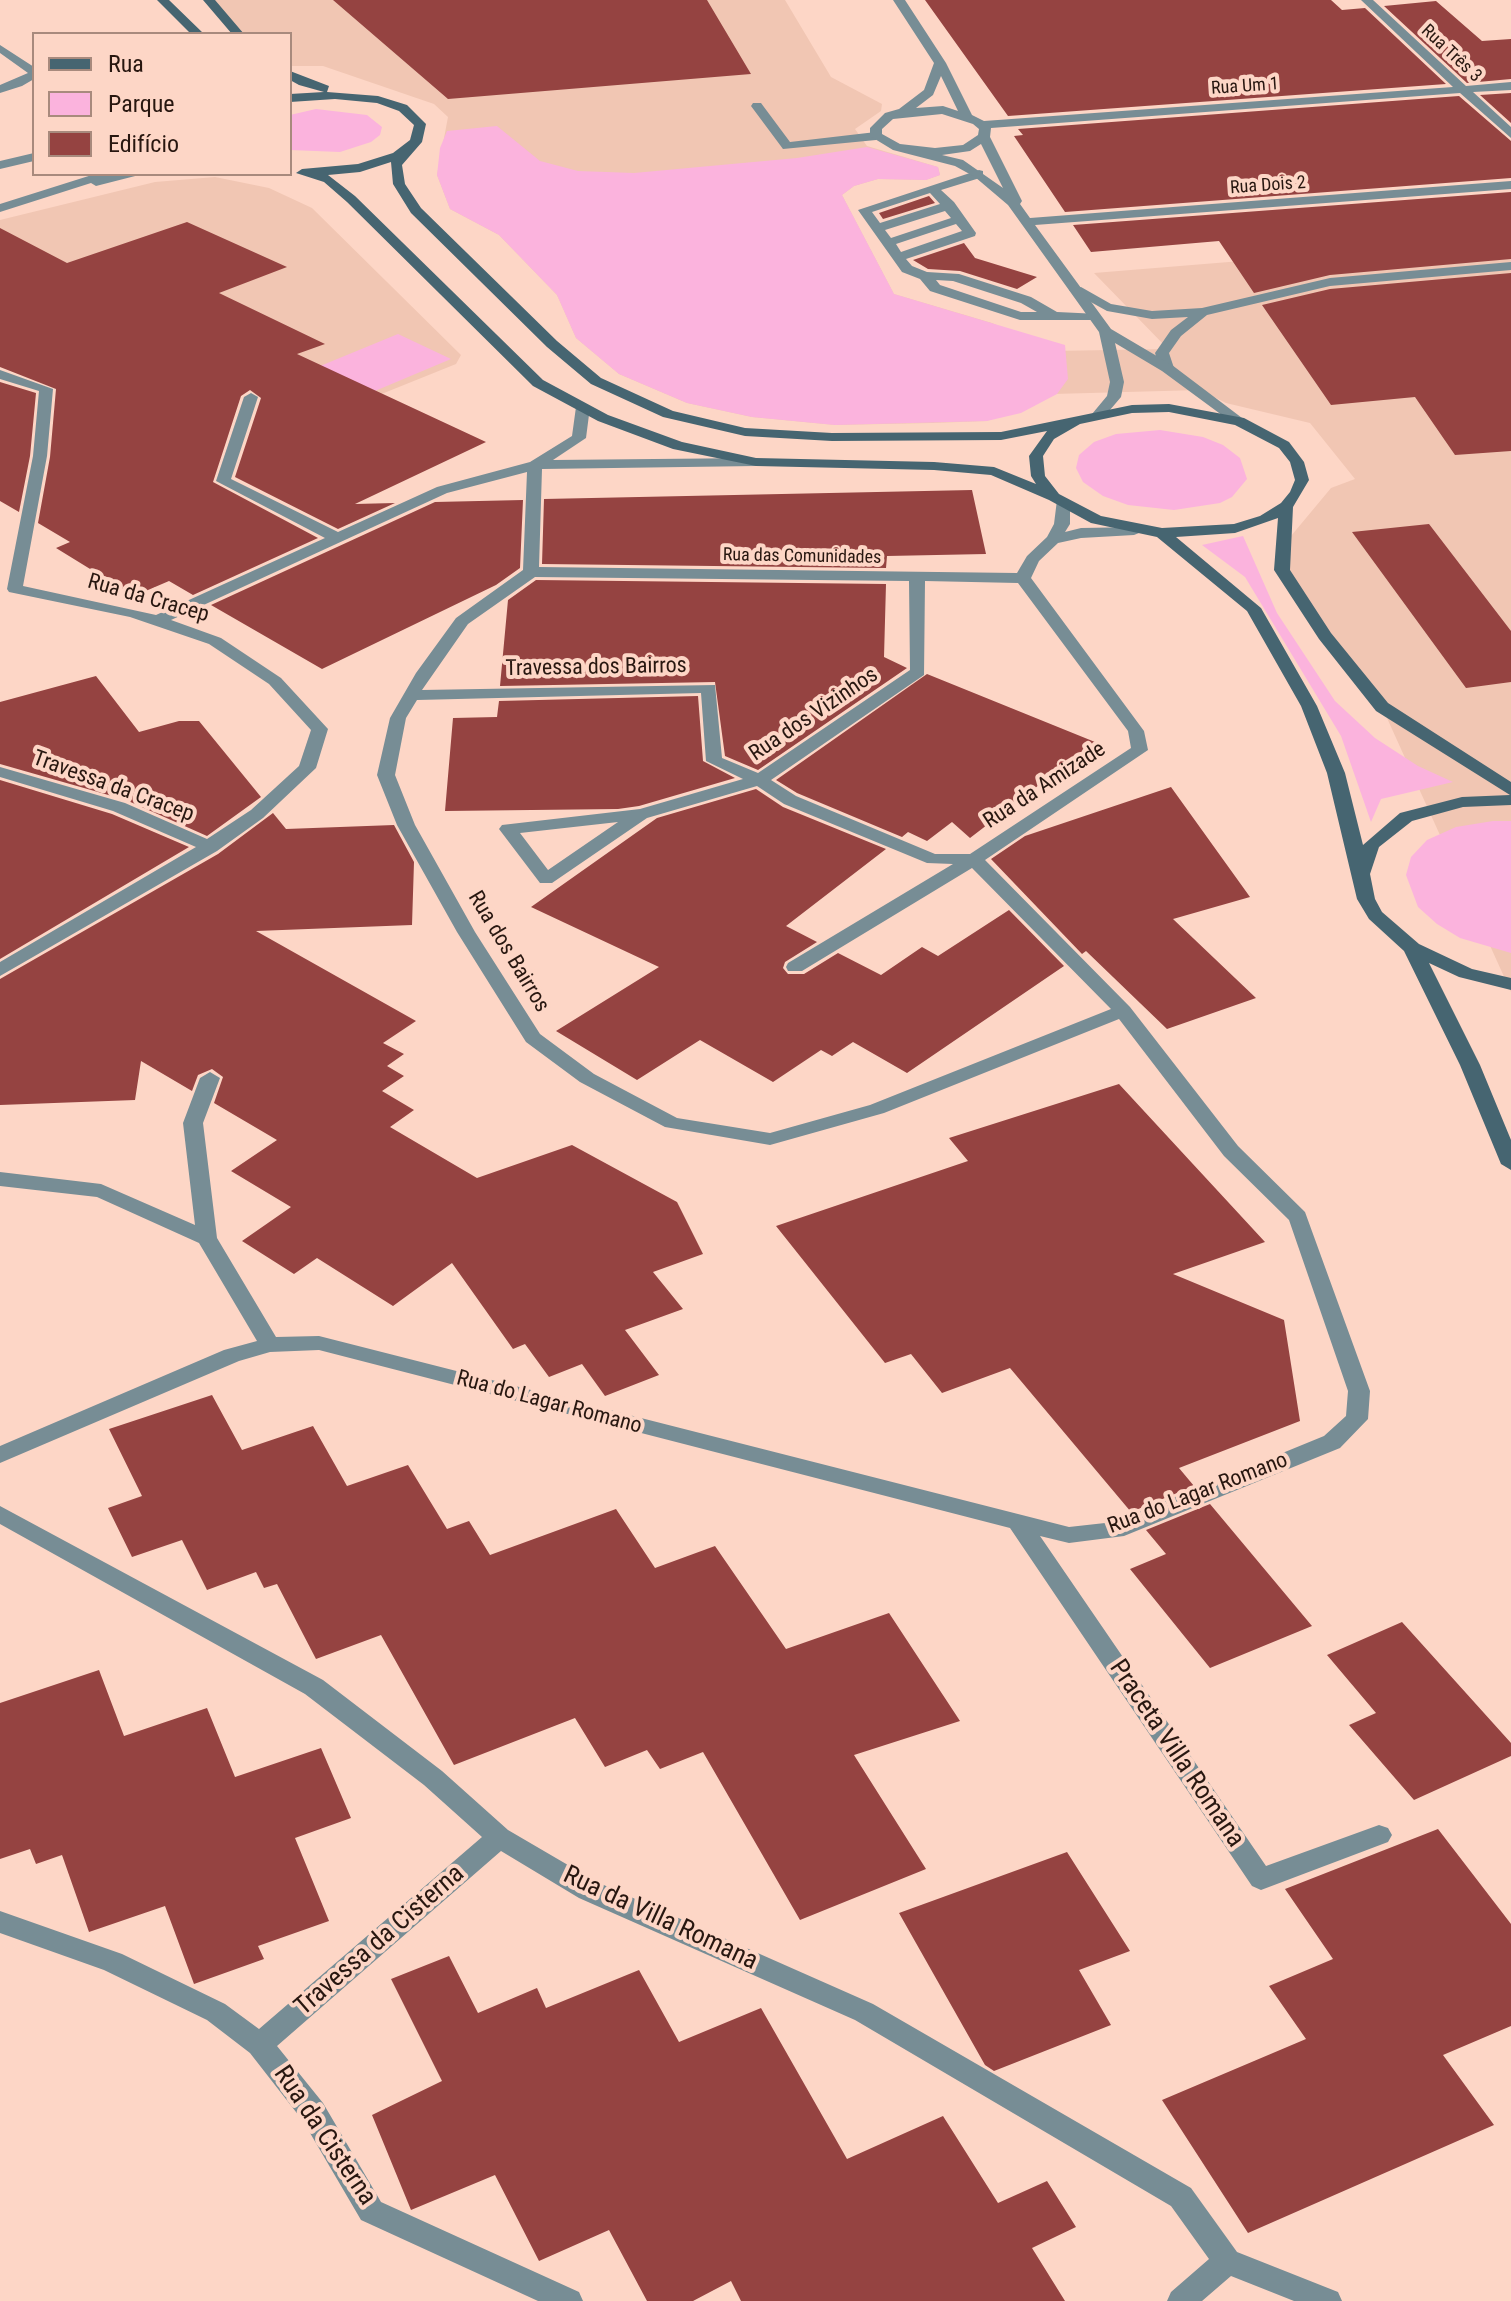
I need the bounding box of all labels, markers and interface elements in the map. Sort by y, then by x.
street label: Rua Três 3 [1416,21,1486,87]
legend [32,32,292,176]
text: Rua [108,50,144,78]
street label: Rua Um 1 [1210,74,1280,100]
text: Parque [108,90,175,118]
text: Edifício [108,130,179,158]
street label: Rua Dois 2 [1230,173,1306,199]
street label: Rua das Comunidades [723,545,881,569]
street label: Rua da Cracep [84,569,212,629]
street label: Travessa dos Bairros [505,653,687,683]
street label: Rua dos Vizinhos [745,662,883,768]
street label: Rua da Amizade [979,737,1111,835]
street label: Travessa da Cracep [29,746,197,828]
street label: Rua dos Bairros [461,887,555,1017]
street label: Rua do Lagar Romano [454,1366,644,1440]
street label: Rua do Lagar Romano [1104,1448,1292,1540]
street label: Praceta Villa Romana [1102,1654,1250,1854]
street label: Travessa da Cisterna [289,1859,471,2023]
street label: Rua da Villa Romana [558,1860,762,1978]
street label: Rua da Cisterna [266,2060,382,2212]

